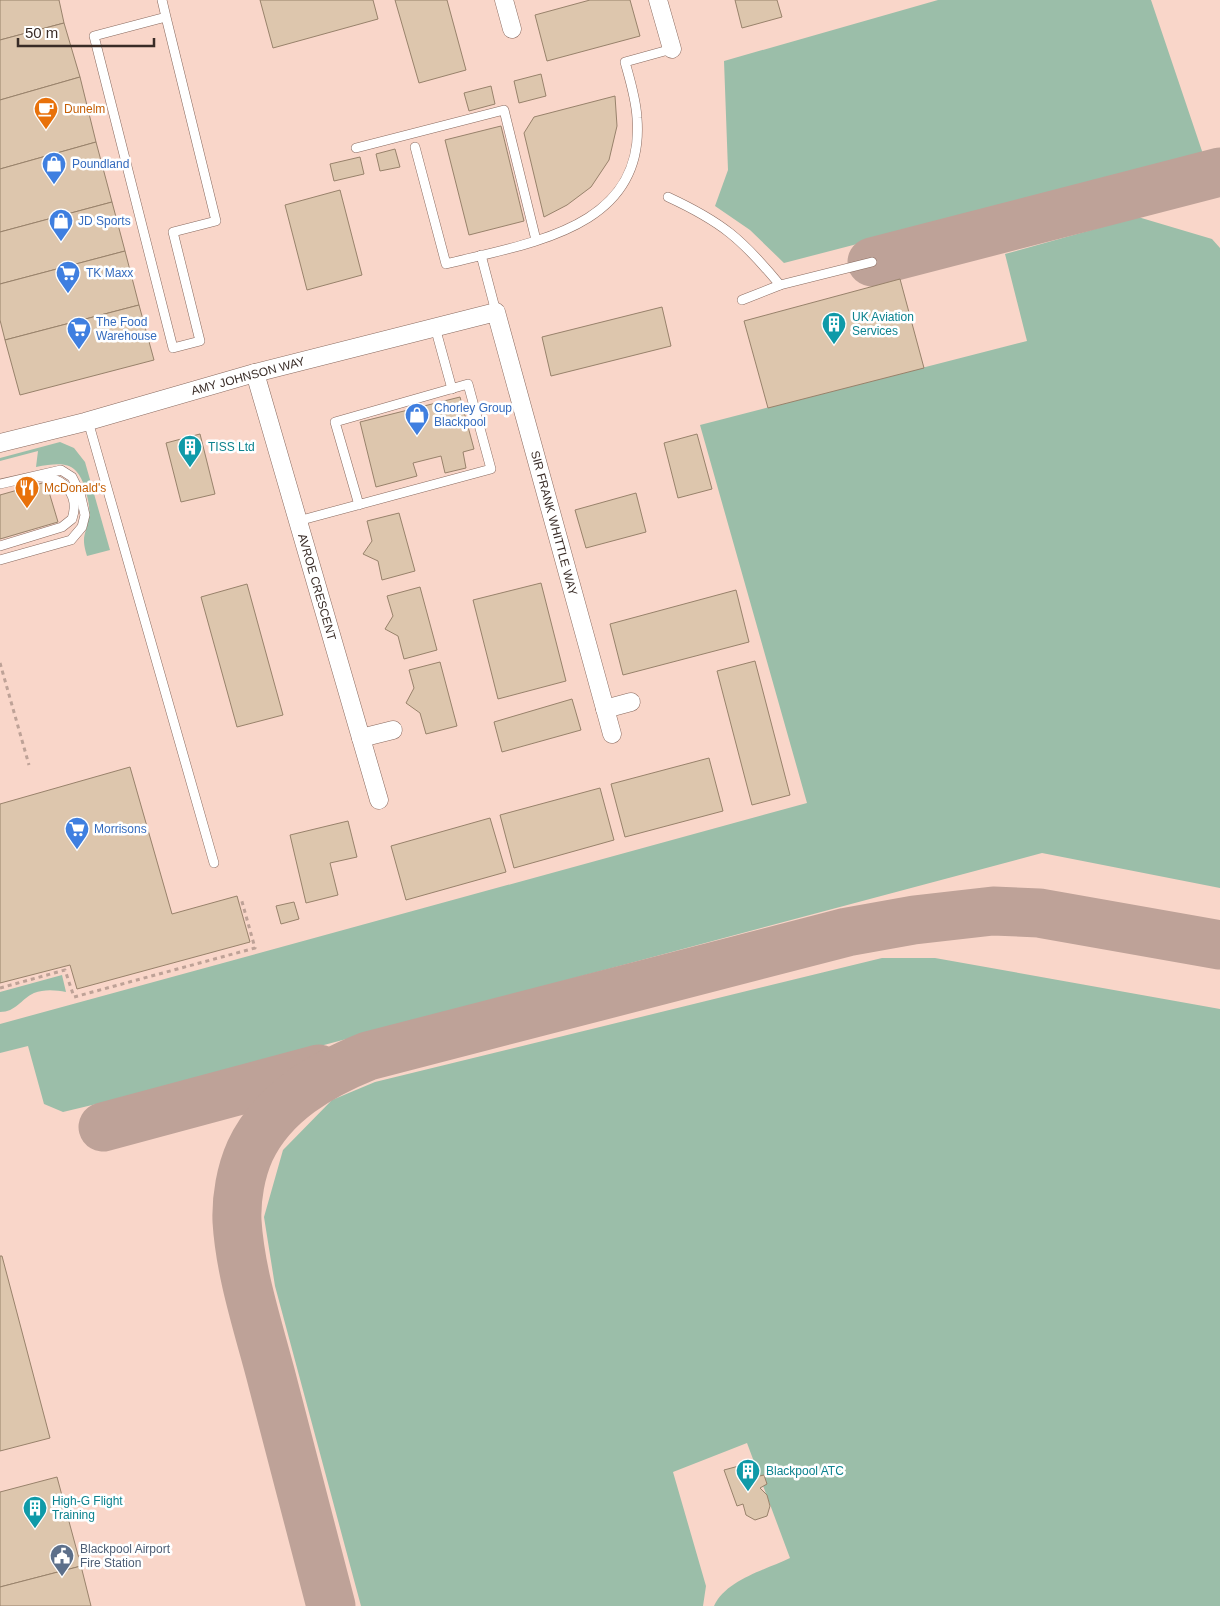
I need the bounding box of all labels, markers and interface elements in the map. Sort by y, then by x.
scale bar [18,15,154,47]
text: 50 m [25,24,58,41]
cafe icon: Dunelm [33,96,59,130]
place label: Dunelm [64,102,105,116]
shop icon: Poundland [41,151,67,185]
place label: Poundland [72,157,129,171]
shop icon: JD Sports [48,208,74,242]
place label: JD Sports [78,214,131,228]
supermarket icon: TK Maxx [55,260,81,294]
place label: TK Maxx [86,266,133,280]
place label: UK Aviation Services [852,310,914,338]
building icon: UK Aviation Services [821,311,847,345]
place label: The Food Warehouse [96,315,157,343]
supermarket icon: The Food Warehouse [66,316,92,350]
street label: AMY JOHNSON WAY [190,354,306,398]
place label: Chorley Group Blackpool [434,401,512,429]
shop icon: Chorley Group Blackpool [404,402,430,436]
building icon: TISS Ltd [177,434,203,468]
place label: TISS Ltd [208,440,255,454]
street label: SIR FRANK WHITTLE WAY [528,449,580,597]
restaurant icon: McDonald's [14,475,40,509]
place label: McDonald's [44,481,106,495]
street label: AVROE CRESCENT [295,532,339,643]
supermarket icon: Morrisons [64,816,90,850]
place label: Morrisons [94,822,147,836]
building icon: Blackpool ATC [735,1458,761,1492]
place label: Blackpool ATC [766,1464,844,1478]
place label: High-G Flight Training [52,1494,123,1522]
building icon: High-G Flight Training [22,1495,48,1529]
place label: Blackpool Airport Fire Station [80,1542,171,1570]
public building icon: Blackpool Airport Fire Station [49,1543,75,1577]

